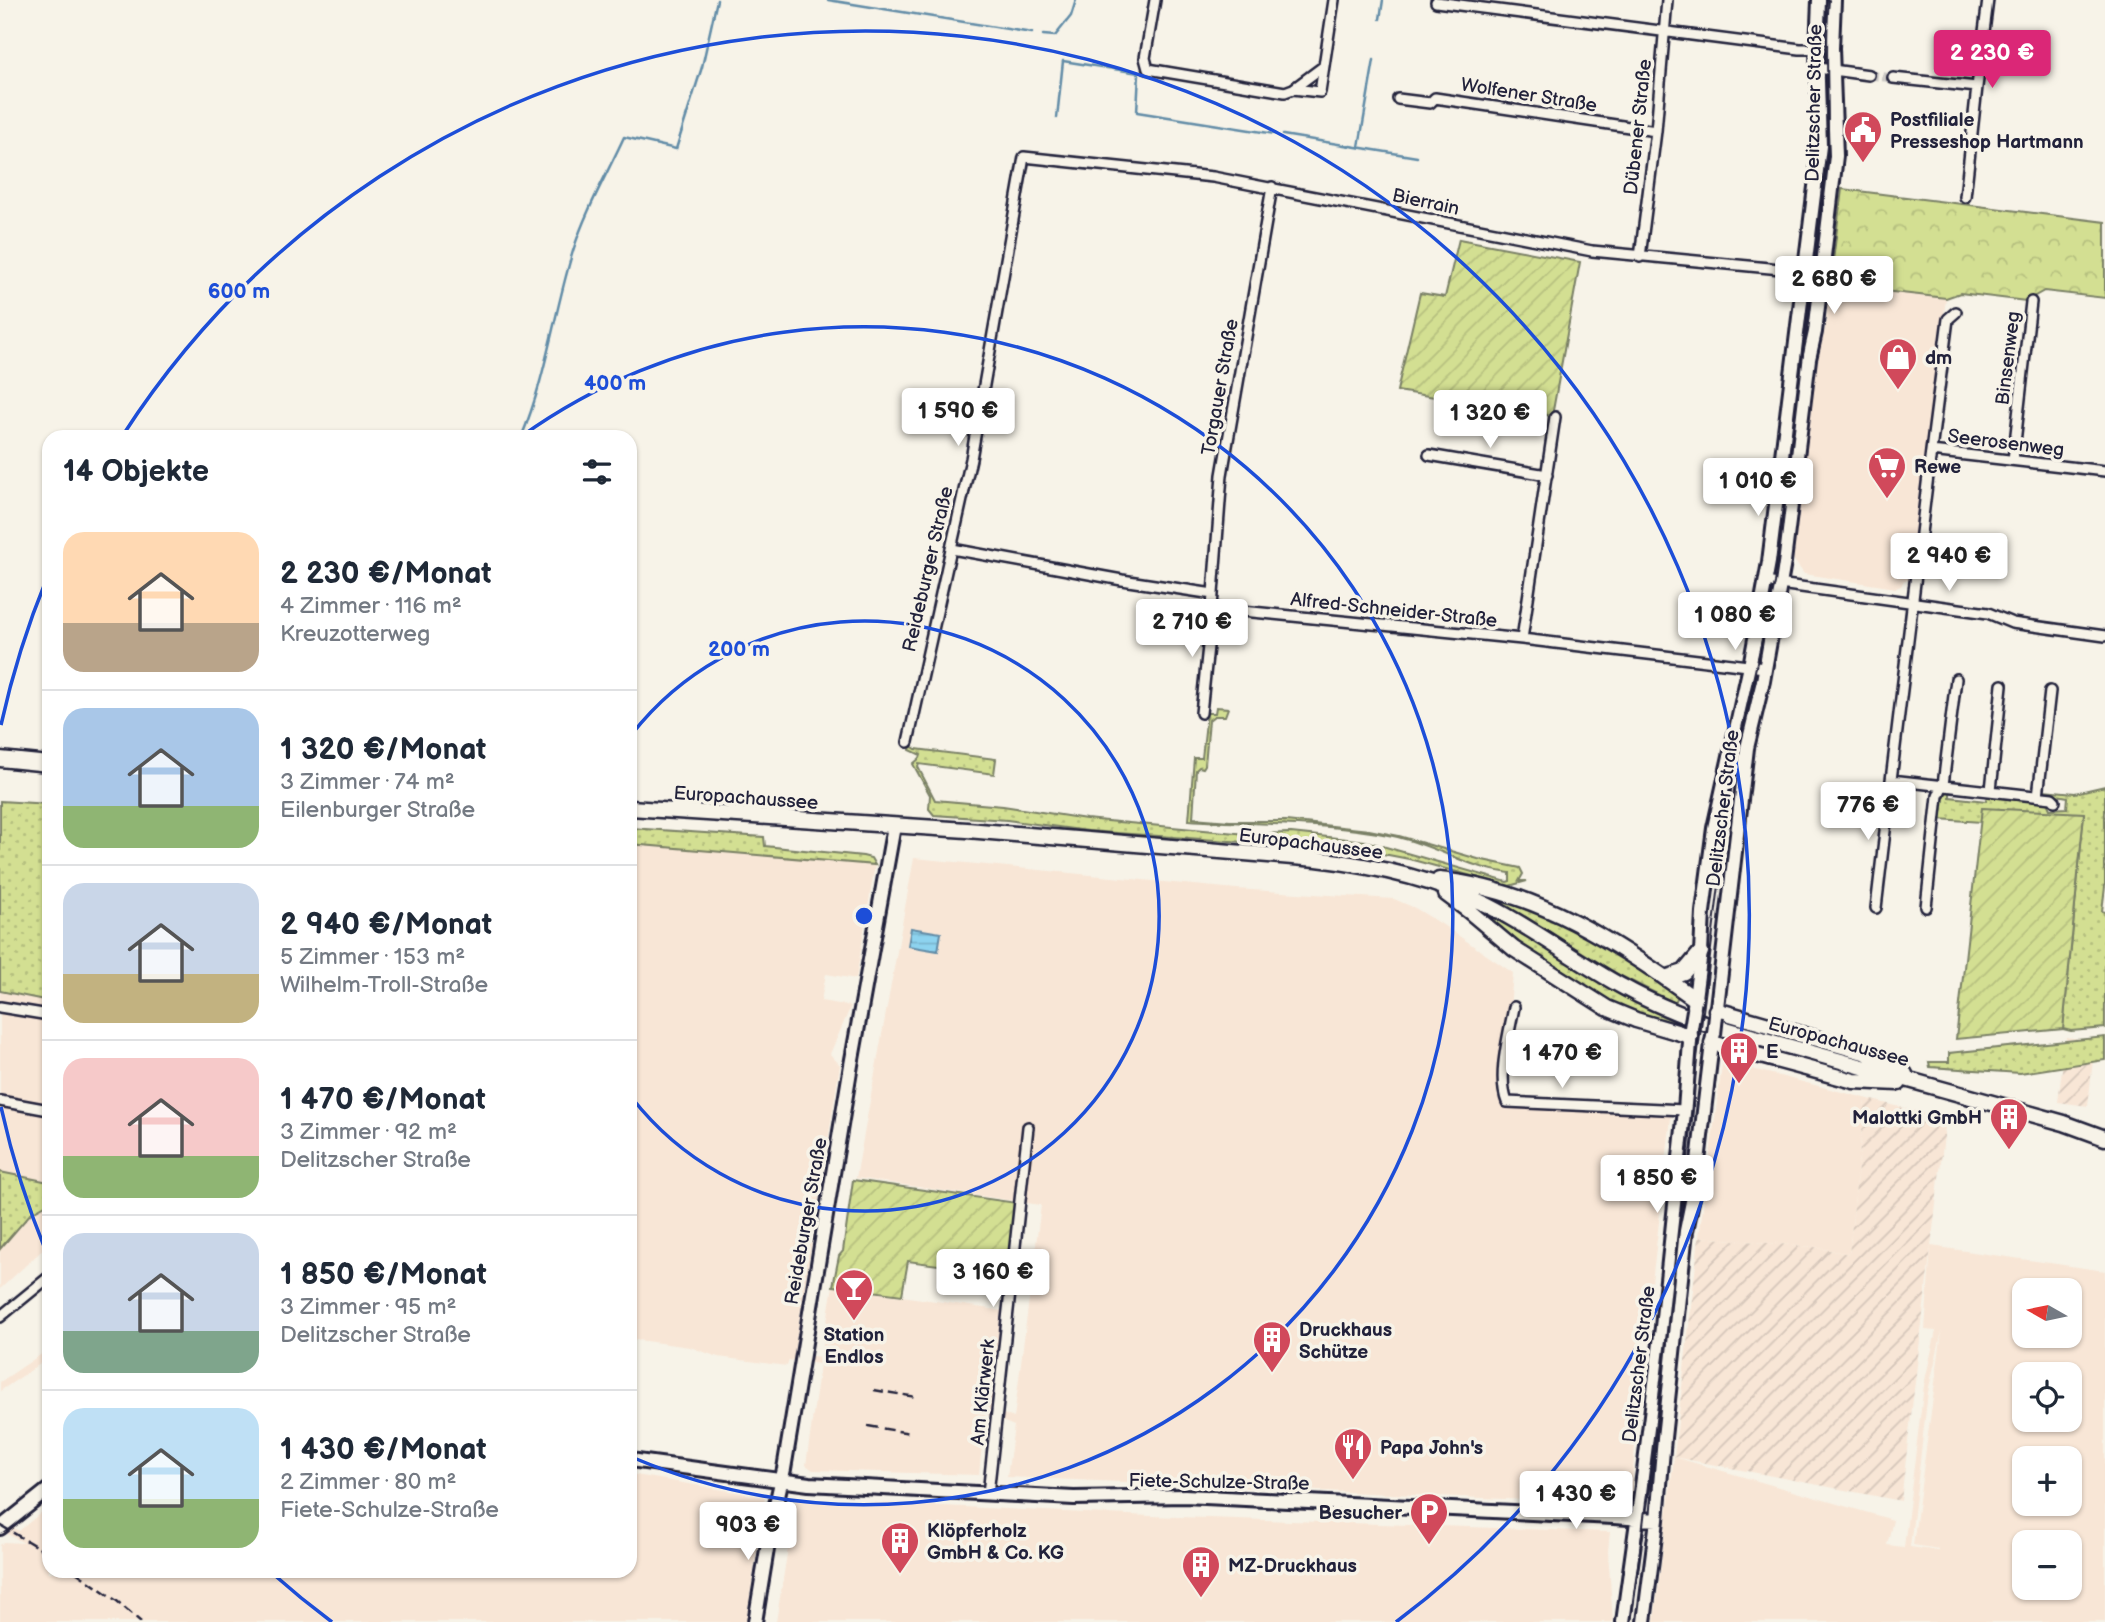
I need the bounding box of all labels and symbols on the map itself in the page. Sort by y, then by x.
street label: Delitzscher Straße [1802,24,1827,182]
pin: 2 230 € [1927,31,2057,90]
street label: Dübener Straße [1620,58,1657,196]
street label: Wolfener Straße [1459,73,1599,118]
public building icon: Postfiliale Presseshop Hartmann [1842,109,1884,164]
place label: Postfiliale Presseshop Hartmann [1890,109,2084,154]
street label: Bierrain [1390,184,1461,221]
pin: 2 680 € [1769,256,1899,316]
text: 600 m [208,279,270,304]
street label: Binsenweg [1991,310,2026,406]
street label: Torgauer Straße [1197,317,1244,457]
shop icon: dm [1877,336,1919,391]
place label: dm [1925,347,1952,370]
text: 400 m [584,371,646,396]
pin: 1 590 € [893,388,1023,448]
pin: 1 320 € [1425,391,1555,450]
street label: Seerosenweg [1946,425,2065,462]
supermarket icon: Rewe [1866,445,1908,500]
place label: Rewe [1914,456,1961,479]
pin: 1 010 € [1693,458,1823,518]
street label: Reideburger Straße [898,484,959,654]
pin: 2 940 € [1884,534,2014,593]
street label: Alfred-Schneider-Straße [1289,588,1498,633]
pin: 1 080 € [1670,592,1800,652]
pin: 2 710 € [1127,600,1257,659]
text: 200 m [708,637,770,662]
street label: Delitzscher Straße [1702,728,1745,888]
street label: Europachaussee [673,782,819,815]
pin: 776 € [1819,782,1917,842]
street label: Europachaussee [1237,824,1384,865]
centre of rings [852,904,876,928]
street label: Europachaussee [1766,1011,1912,1071]
pin: 1 470 € [1497,1030,1627,1090]
building icon: E [1718,1030,1760,1085]
place label: E [1766,1040,1778,1062]
building icon: Malottki GmbH [1988,1096,2030,1151]
place label: Malottki GmbH [1852,1107,1982,1130]
street label: Reideburger Straße [780,1136,832,1307]
pin: 1 850 € [1592,1156,1722,1215]
pin: 3 160 € [928,1250,1058,1309]
bar icon: Station Endlos [833,1267,875,1322]
north arrow [2012,1278,2082,1348]
street label: Delitzscher Straße [1618,1284,1661,1444]
building icon: Druckhaus Schütze [1251,1319,1293,1374]
place label: Druckhaus Schütze [1299,1319,1392,1364]
place label: Station Endlos [824,1324,884,1369]
street label: Am Klärwerk [966,1337,1001,1446]
restaurant icon: Papa John's [1332,1426,1374,1481]
place label: Papa John's [1380,1437,1483,1460]
street label: Fiete-Schulze-Straße [1128,1469,1310,1496]
pin: 1 430 € [1511,1472,1641,1531]
parking icon: Besucher [1408,1491,1450,1546]
pin: 903 € [699,1502,797,1562]
place label: Besucher [1318,1502,1402,1525]
building icon: Klöpferholz GmbH & Co. KG [879,1520,921,1575]
place label: Klöpferholz GmbH & Co. KG [927,1520,1064,1565]
building icon: MZ-Druckhaus [1180,1544,1222,1599]
place label: MZ-Druckhaus [1228,1555,1357,1578]

